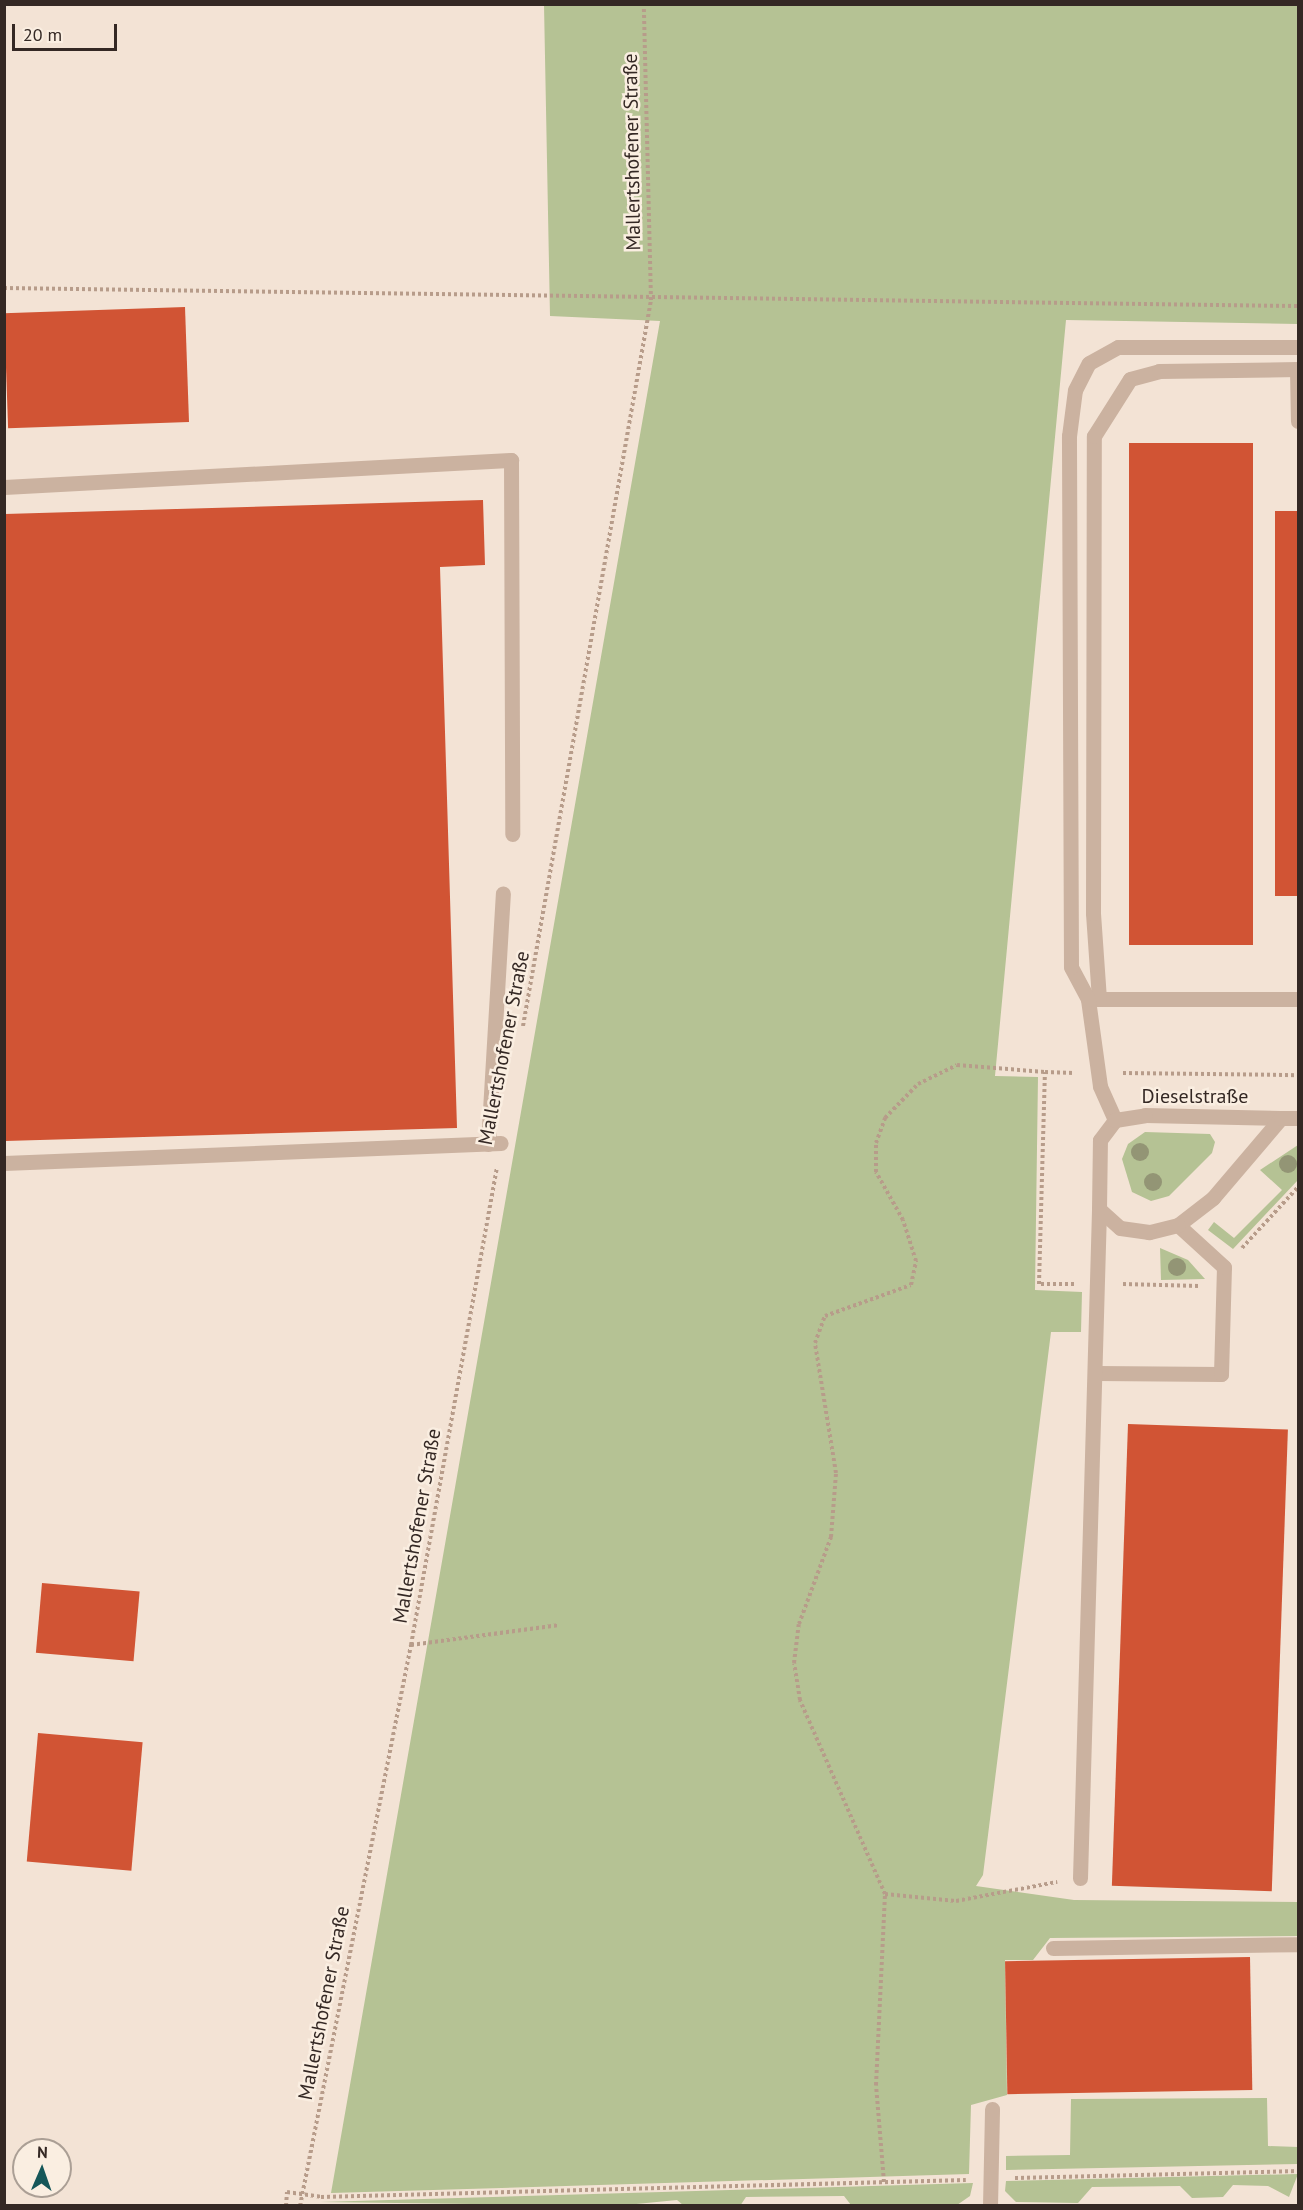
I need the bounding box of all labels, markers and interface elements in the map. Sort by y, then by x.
scale bar [15,12,120,50]
text: 20 m [23,23,62,46]
street label: Mallertshofener Straße [618,53,646,251]
street label: Mallertshofener Straße [473,949,535,1147]
street label: Dieselstraße [1142,1084,1248,1108]
street label: Mallertshofener Straße [388,1427,446,1625]
street label: Mallertshofener Straße [293,1904,355,2102]
north arrow [12,2138,72,2198]
text: N [37,2142,48,2162]

